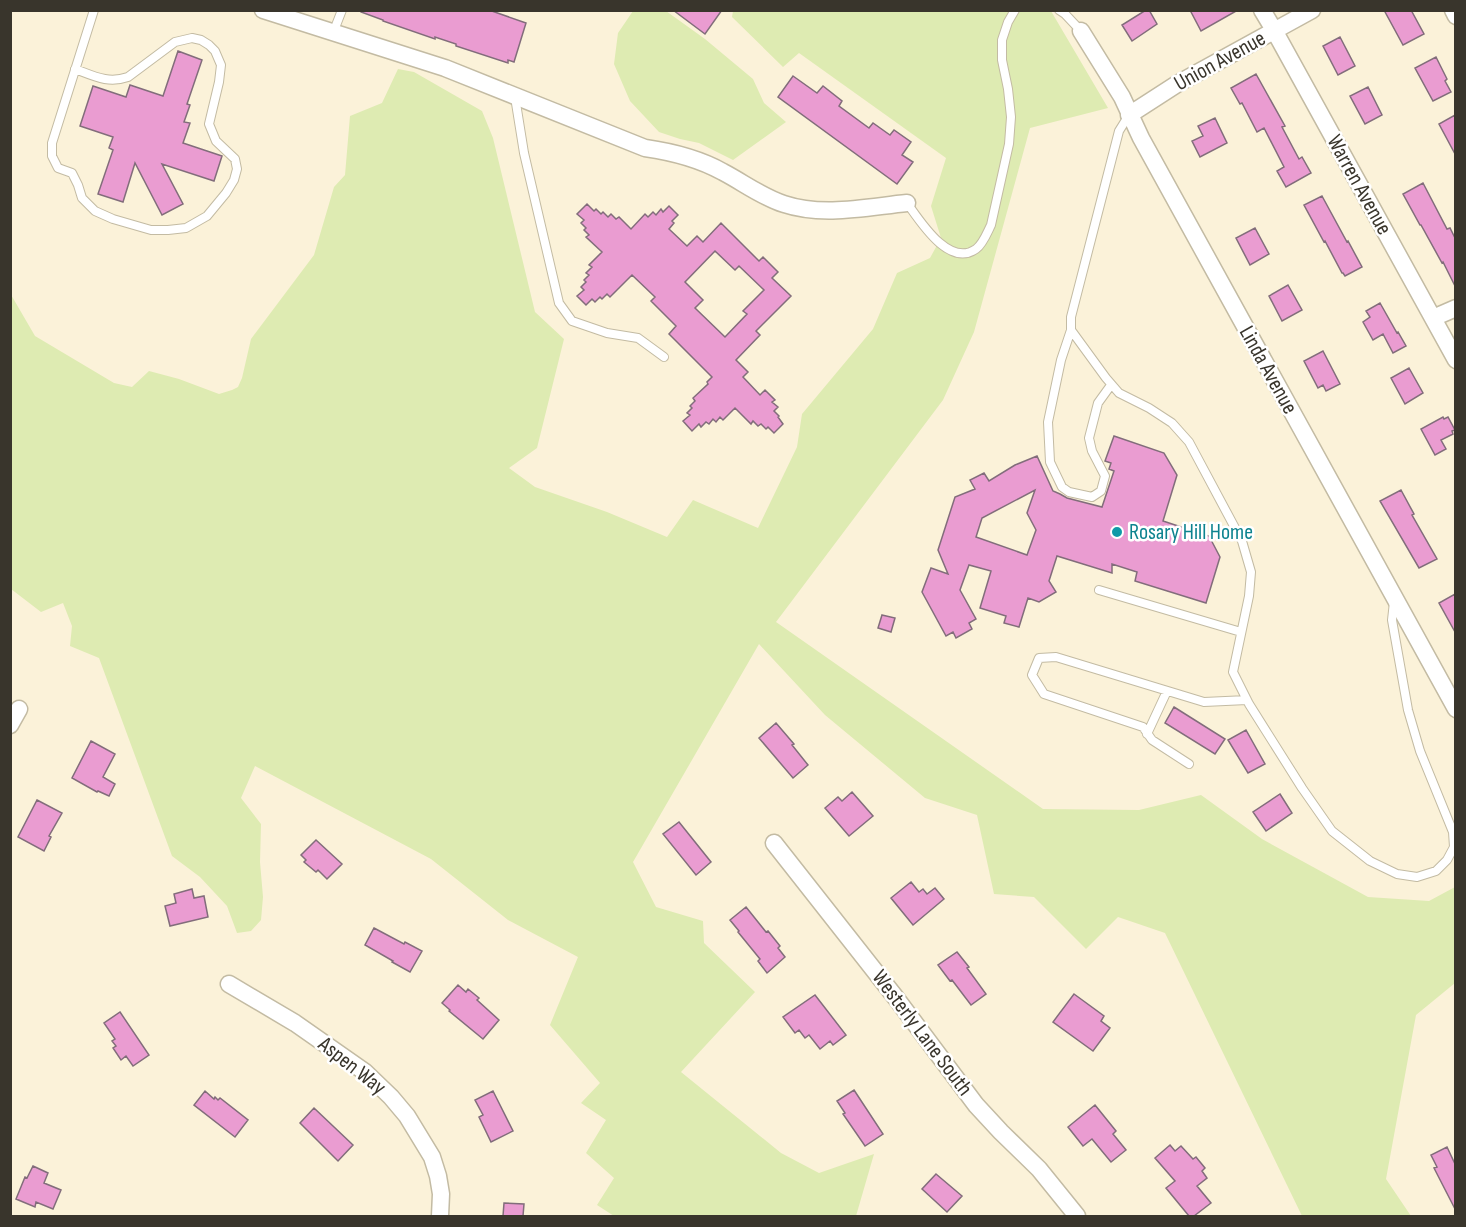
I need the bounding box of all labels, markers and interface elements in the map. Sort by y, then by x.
street label: Union Avenue [1170,25,1270,97]
street label: Warren Avenue [1321,130,1397,240]
street label: Linda Avenue [1233,321,1303,419]
place label: Rosary Hill Home [1129,519,1253,546]
marker: Rosary Hill Home [1110,525,1124,539]
street label: Westerly Lane South [866,965,978,1101]
street label: Aspen Way [312,1030,392,1101]

